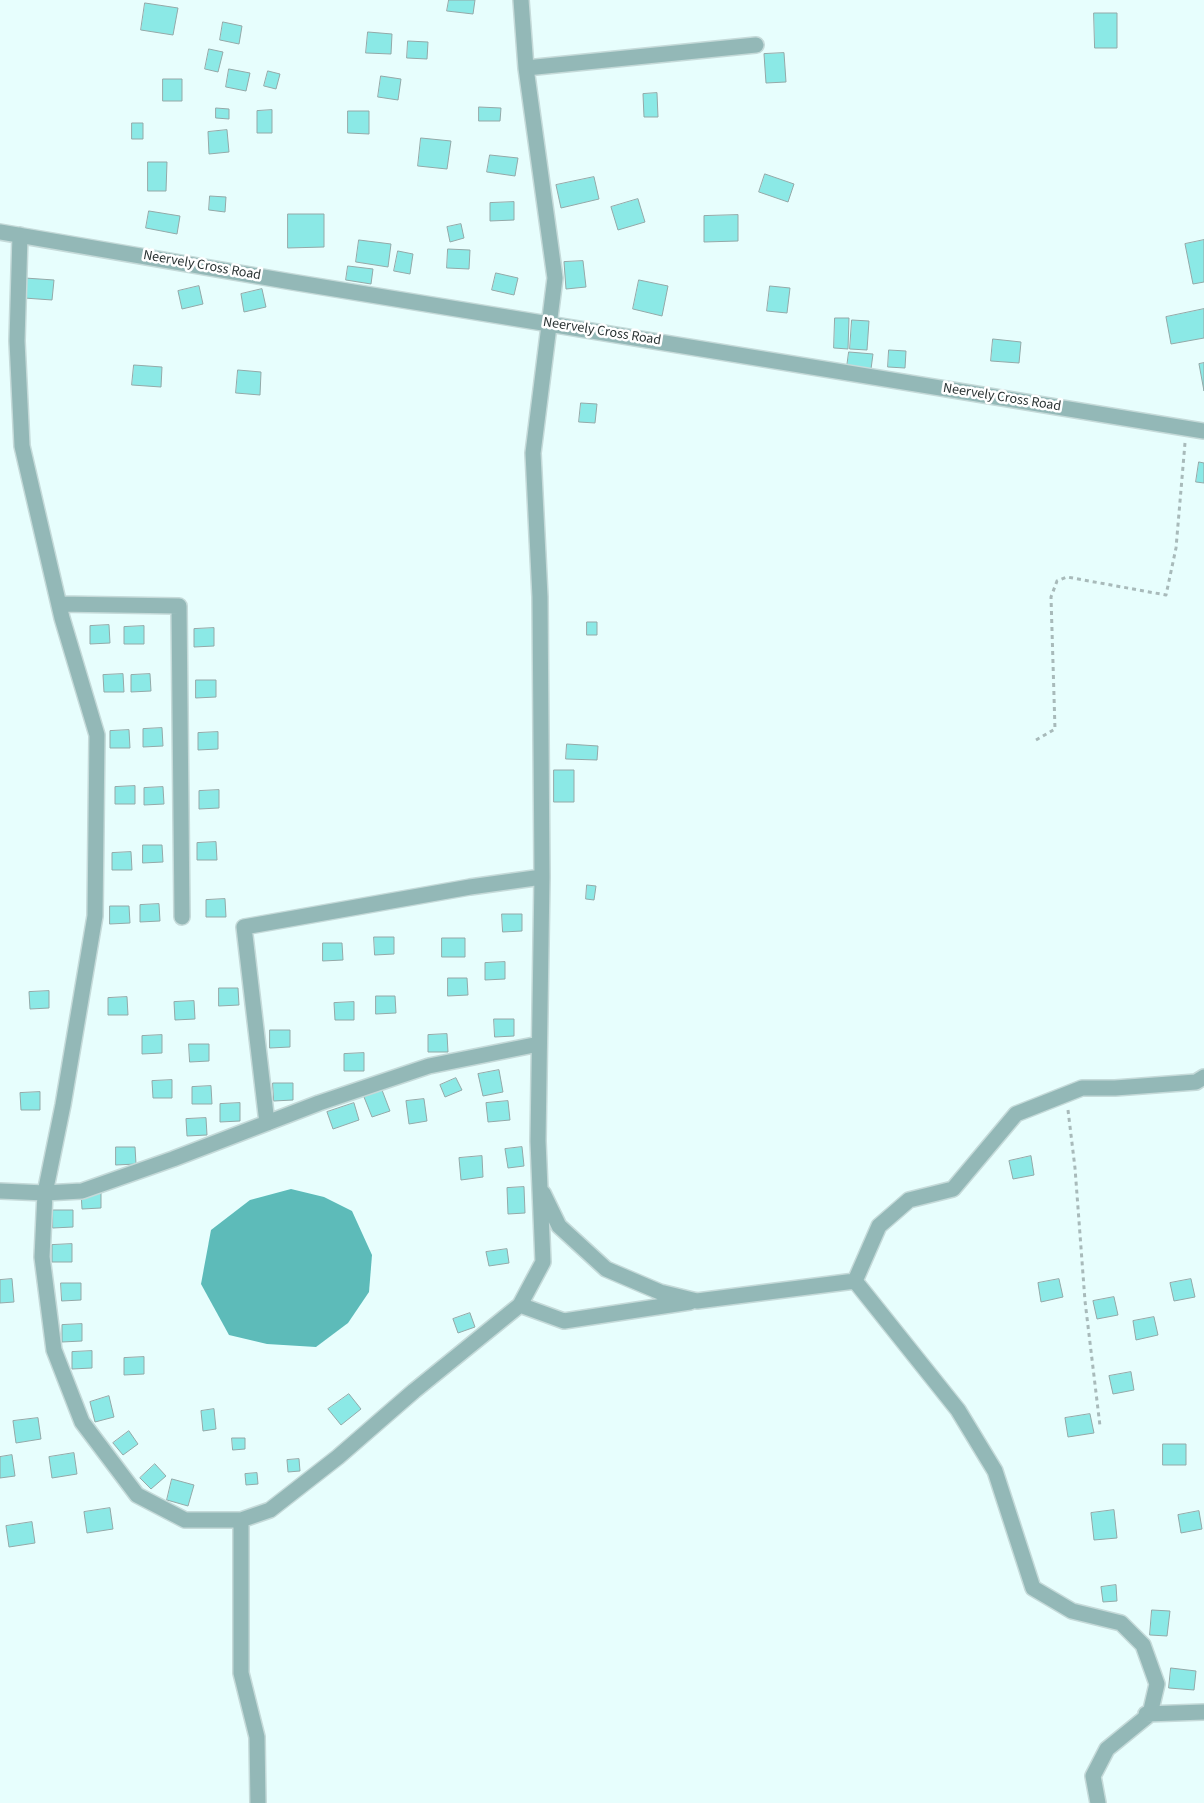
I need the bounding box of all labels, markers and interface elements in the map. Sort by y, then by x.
street label: Neervely Cross Road [142,247,262,285]
street label: Neervely Cross Road [542,314,662,350]
street label: Neervely Cross Road [942,380,1062,416]

